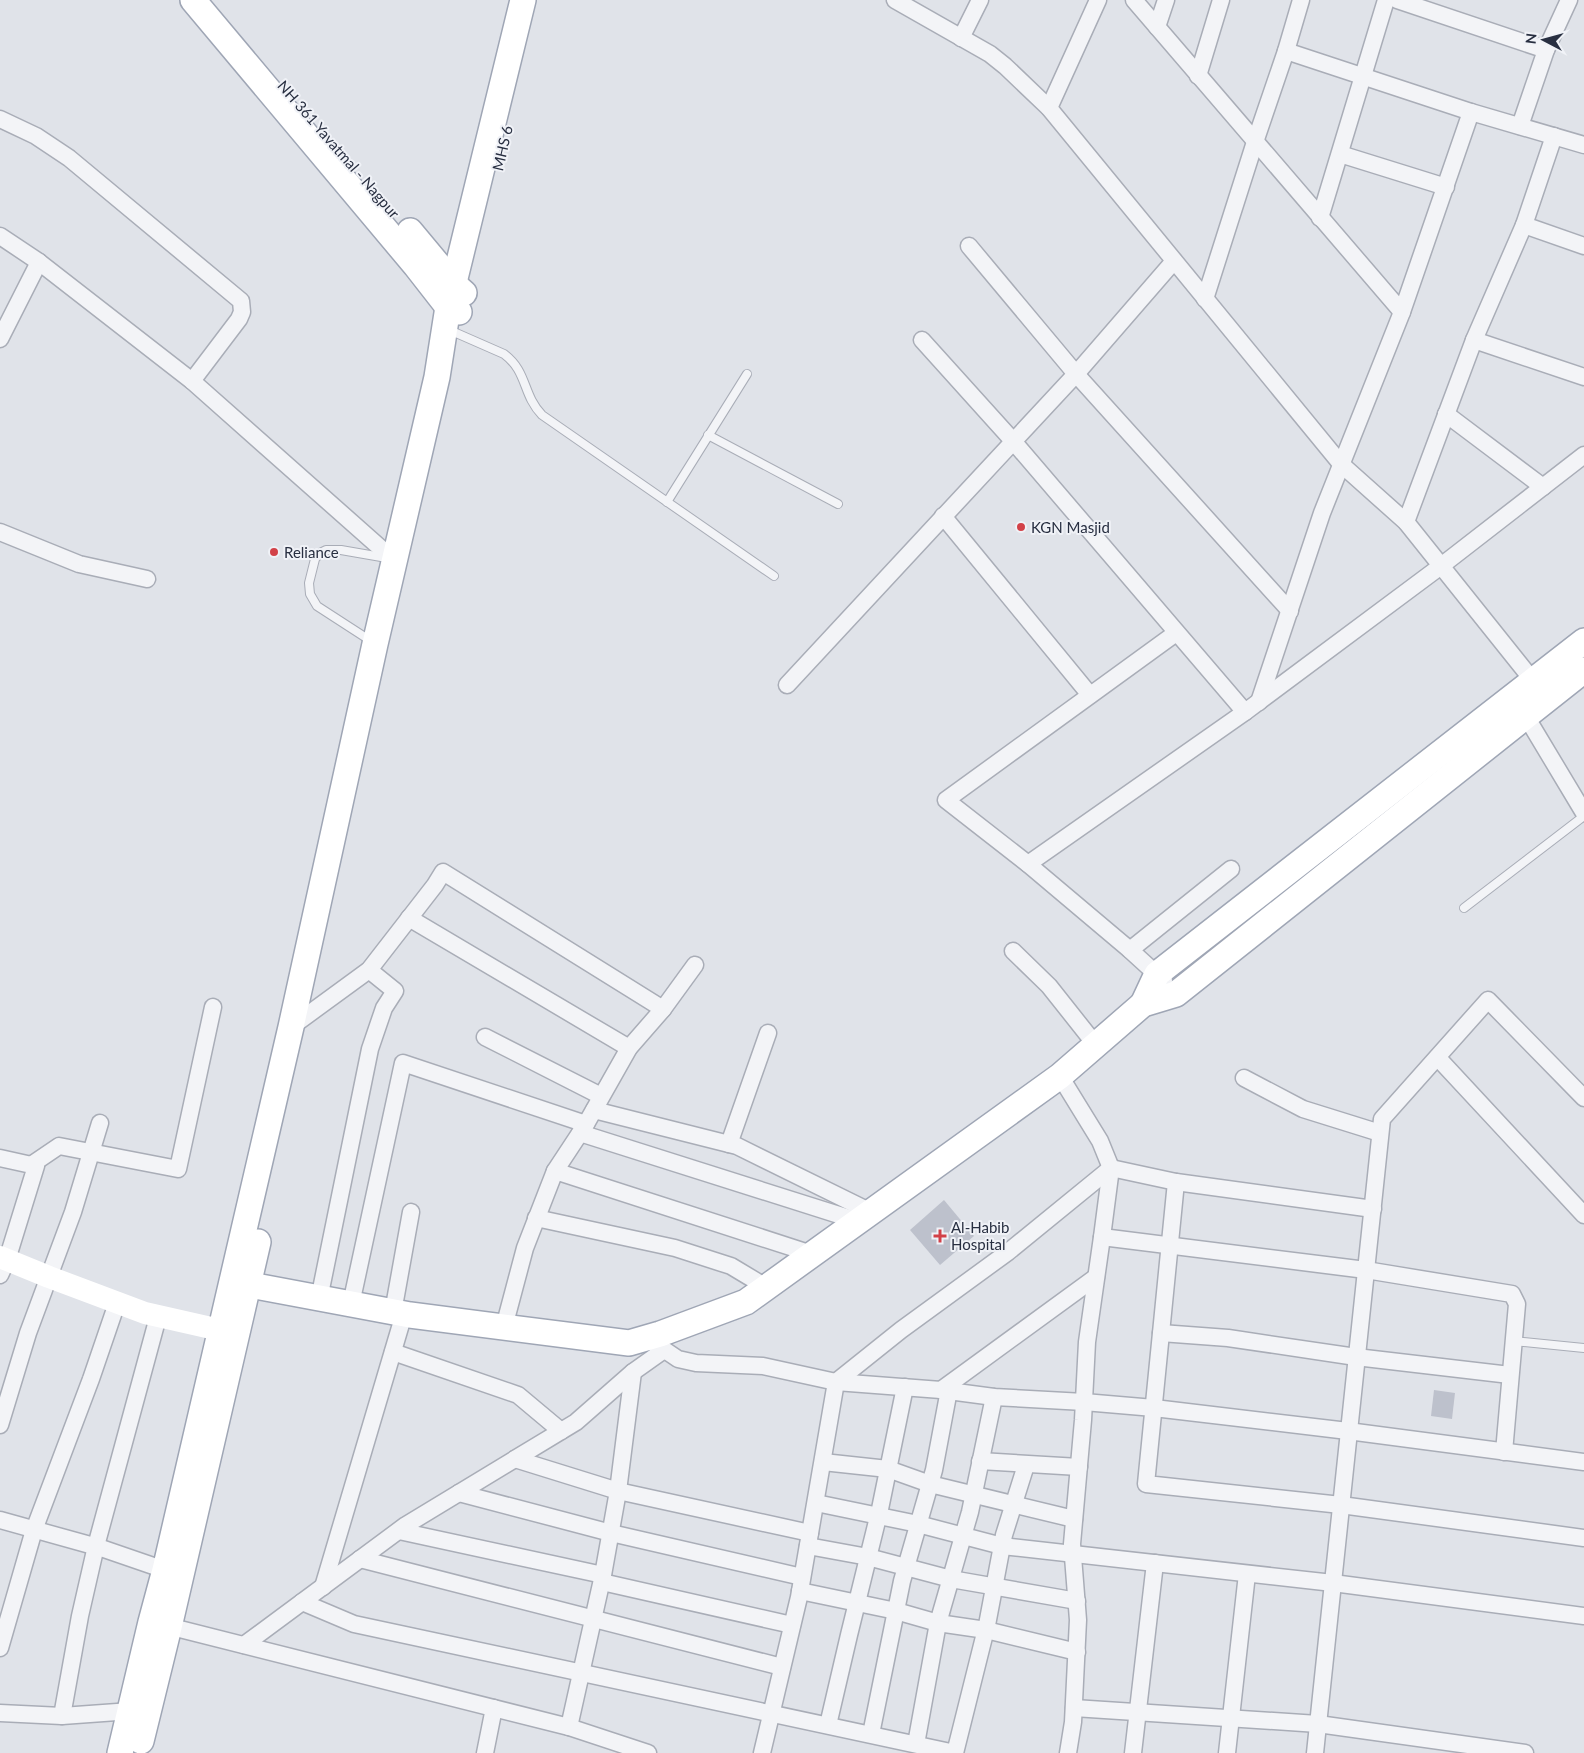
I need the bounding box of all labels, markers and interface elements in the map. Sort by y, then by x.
north arrow [1519,15,1569,65]
text: N [1522,32,1540,45]
street label: NH 361 Yavatmal - Nagpur [274,76,404,222]
street label: MHS 6 [488,123,516,172]
place label: KGN Masjid [1031,518,1110,536]
marker: KGN Masjid [1015,521,1027,533]
place label: Reliance [284,543,339,561]
marker: Reliance [268,546,280,558]
place label: Al-Habib Hospital [951,1218,1009,1253]
marker: Al-Habib Hospital [933,1229,947,1243]

